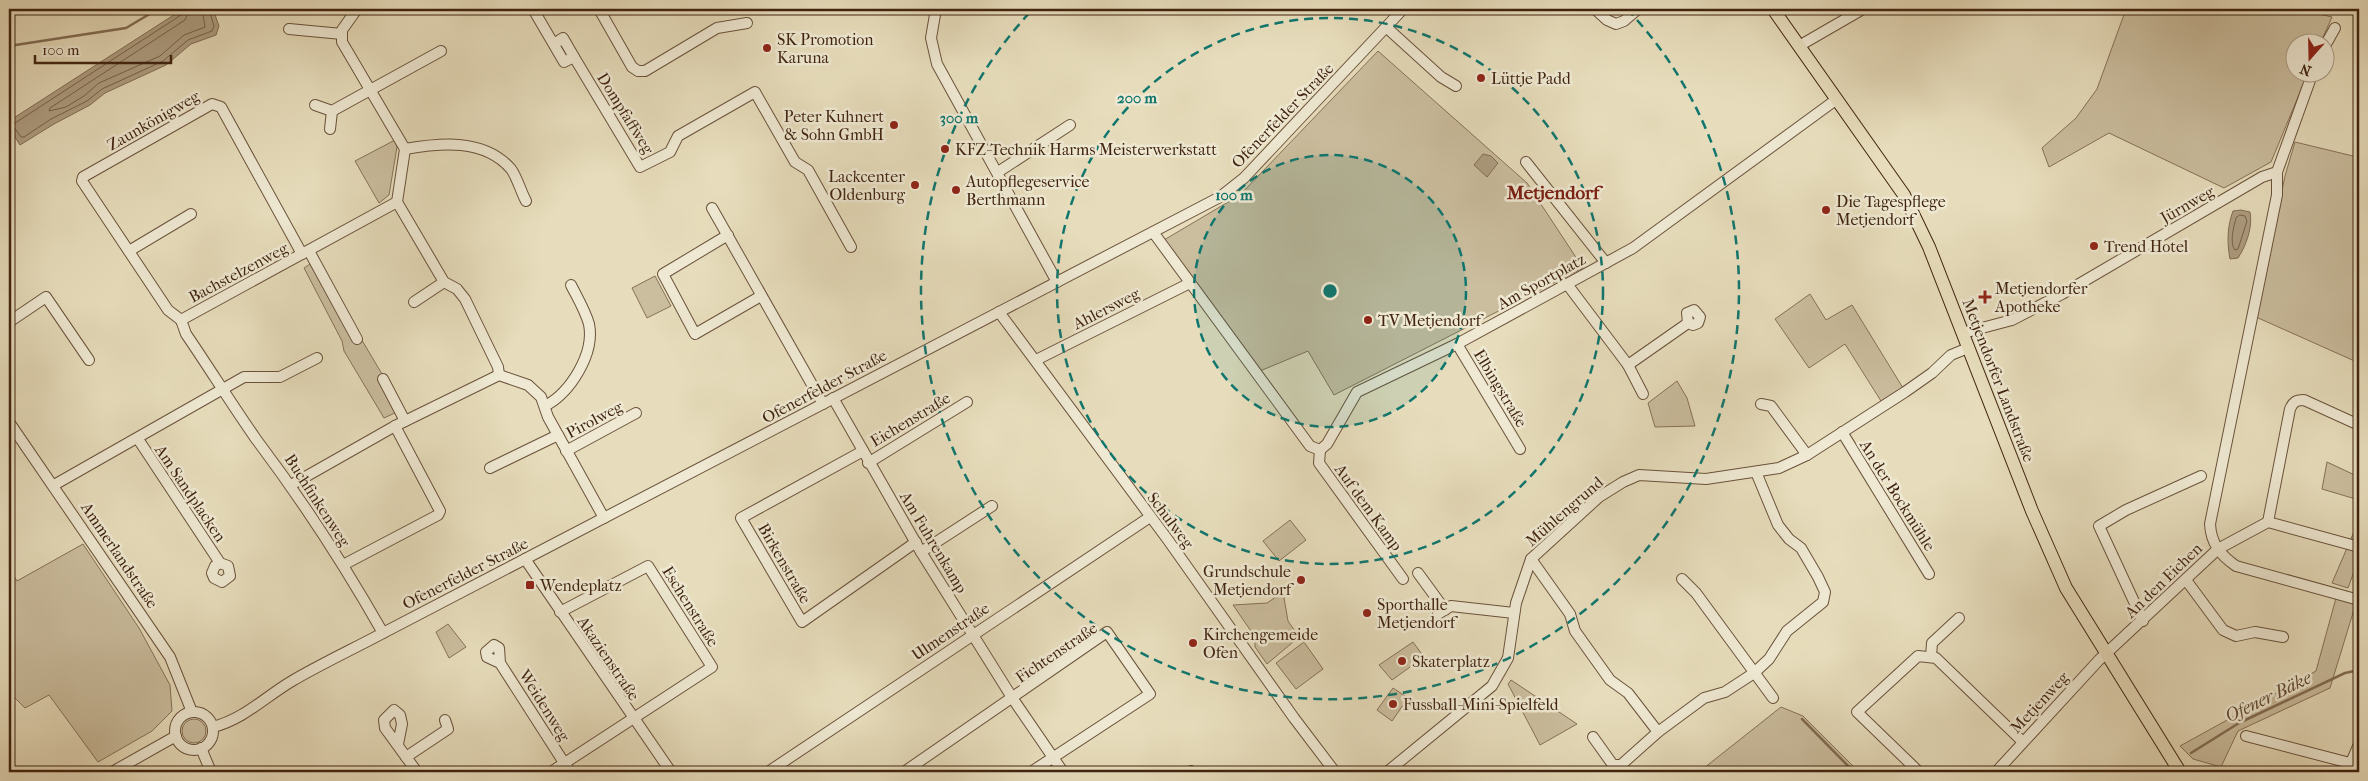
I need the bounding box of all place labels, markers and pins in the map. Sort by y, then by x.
place label: SK Promotion Karuna [777,30,874,67]
marker: SK Promotion Karuna [761,42,773,54]
place label: Lüttje Padd [1491,69,1571,88]
marker: Lüttje Padd [1475,72,1487,84]
place label: Peter Kuhnert & Sohn GmbH [784,107,884,144]
marker: Peter Kuhnert & Sohn GmbH [888,119,900,131]
place label: KFZ-Technik Harms Meisterwerkstatt [955,140,1217,159]
marker: KFZ-Technik Harms Meisterwerkstatt [939,143,951,155]
place label: Lackcenter Oldenburg [828,167,905,204]
place label: Autopflegeservice Berthmann [965,172,1090,209]
marker: Lackcenter Oldenburg [909,179,921,191]
marker: Autopflegeservice Berthmann [950,184,962,196]
place label: Die Tagespflege Metjendorf [1836,192,1946,229]
marker: Die Tagespflege Metjendorf [1820,204,1832,216]
place label: Trend Hotel [2104,237,2189,256]
marker: Trend Hotel [2088,240,2100,252]
place label: Metjendorfer Apotheke [1994,279,2088,316]
centre of rings [1321,282,1339,300]
marker: Metjendorfer Apotheke [1979,291,1991,303]
place label: TV Metjendorf [1378,311,1485,330]
marker: TV Metjendorf [1362,314,1374,326]
place label: Grundschule Metjendorf [1203,562,1295,599]
marker: Grundschule Metjendorf [1295,574,1307,586]
place label: Wendeplatz [539,576,622,595]
marker: Wendeplatz [524,579,536,591]
place label: Sporthalle Metjendorf [1377,595,1459,632]
marker: Sporthalle Metjendorf [1361,607,1373,619]
place label: Kirchengemeide Ofen [1203,625,1318,662]
marker: Kirchengemeide Ofen [1187,637,1199,649]
place label: Skaterplatz [1412,652,1490,671]
marker: Skaterplatz [1396,655,1408,667]
place label: Fussball-Mini-Spielfeld [1403,695,1559,714]
marker: Fussball-Mini-Spielfeld [1387,698,1399,710]

